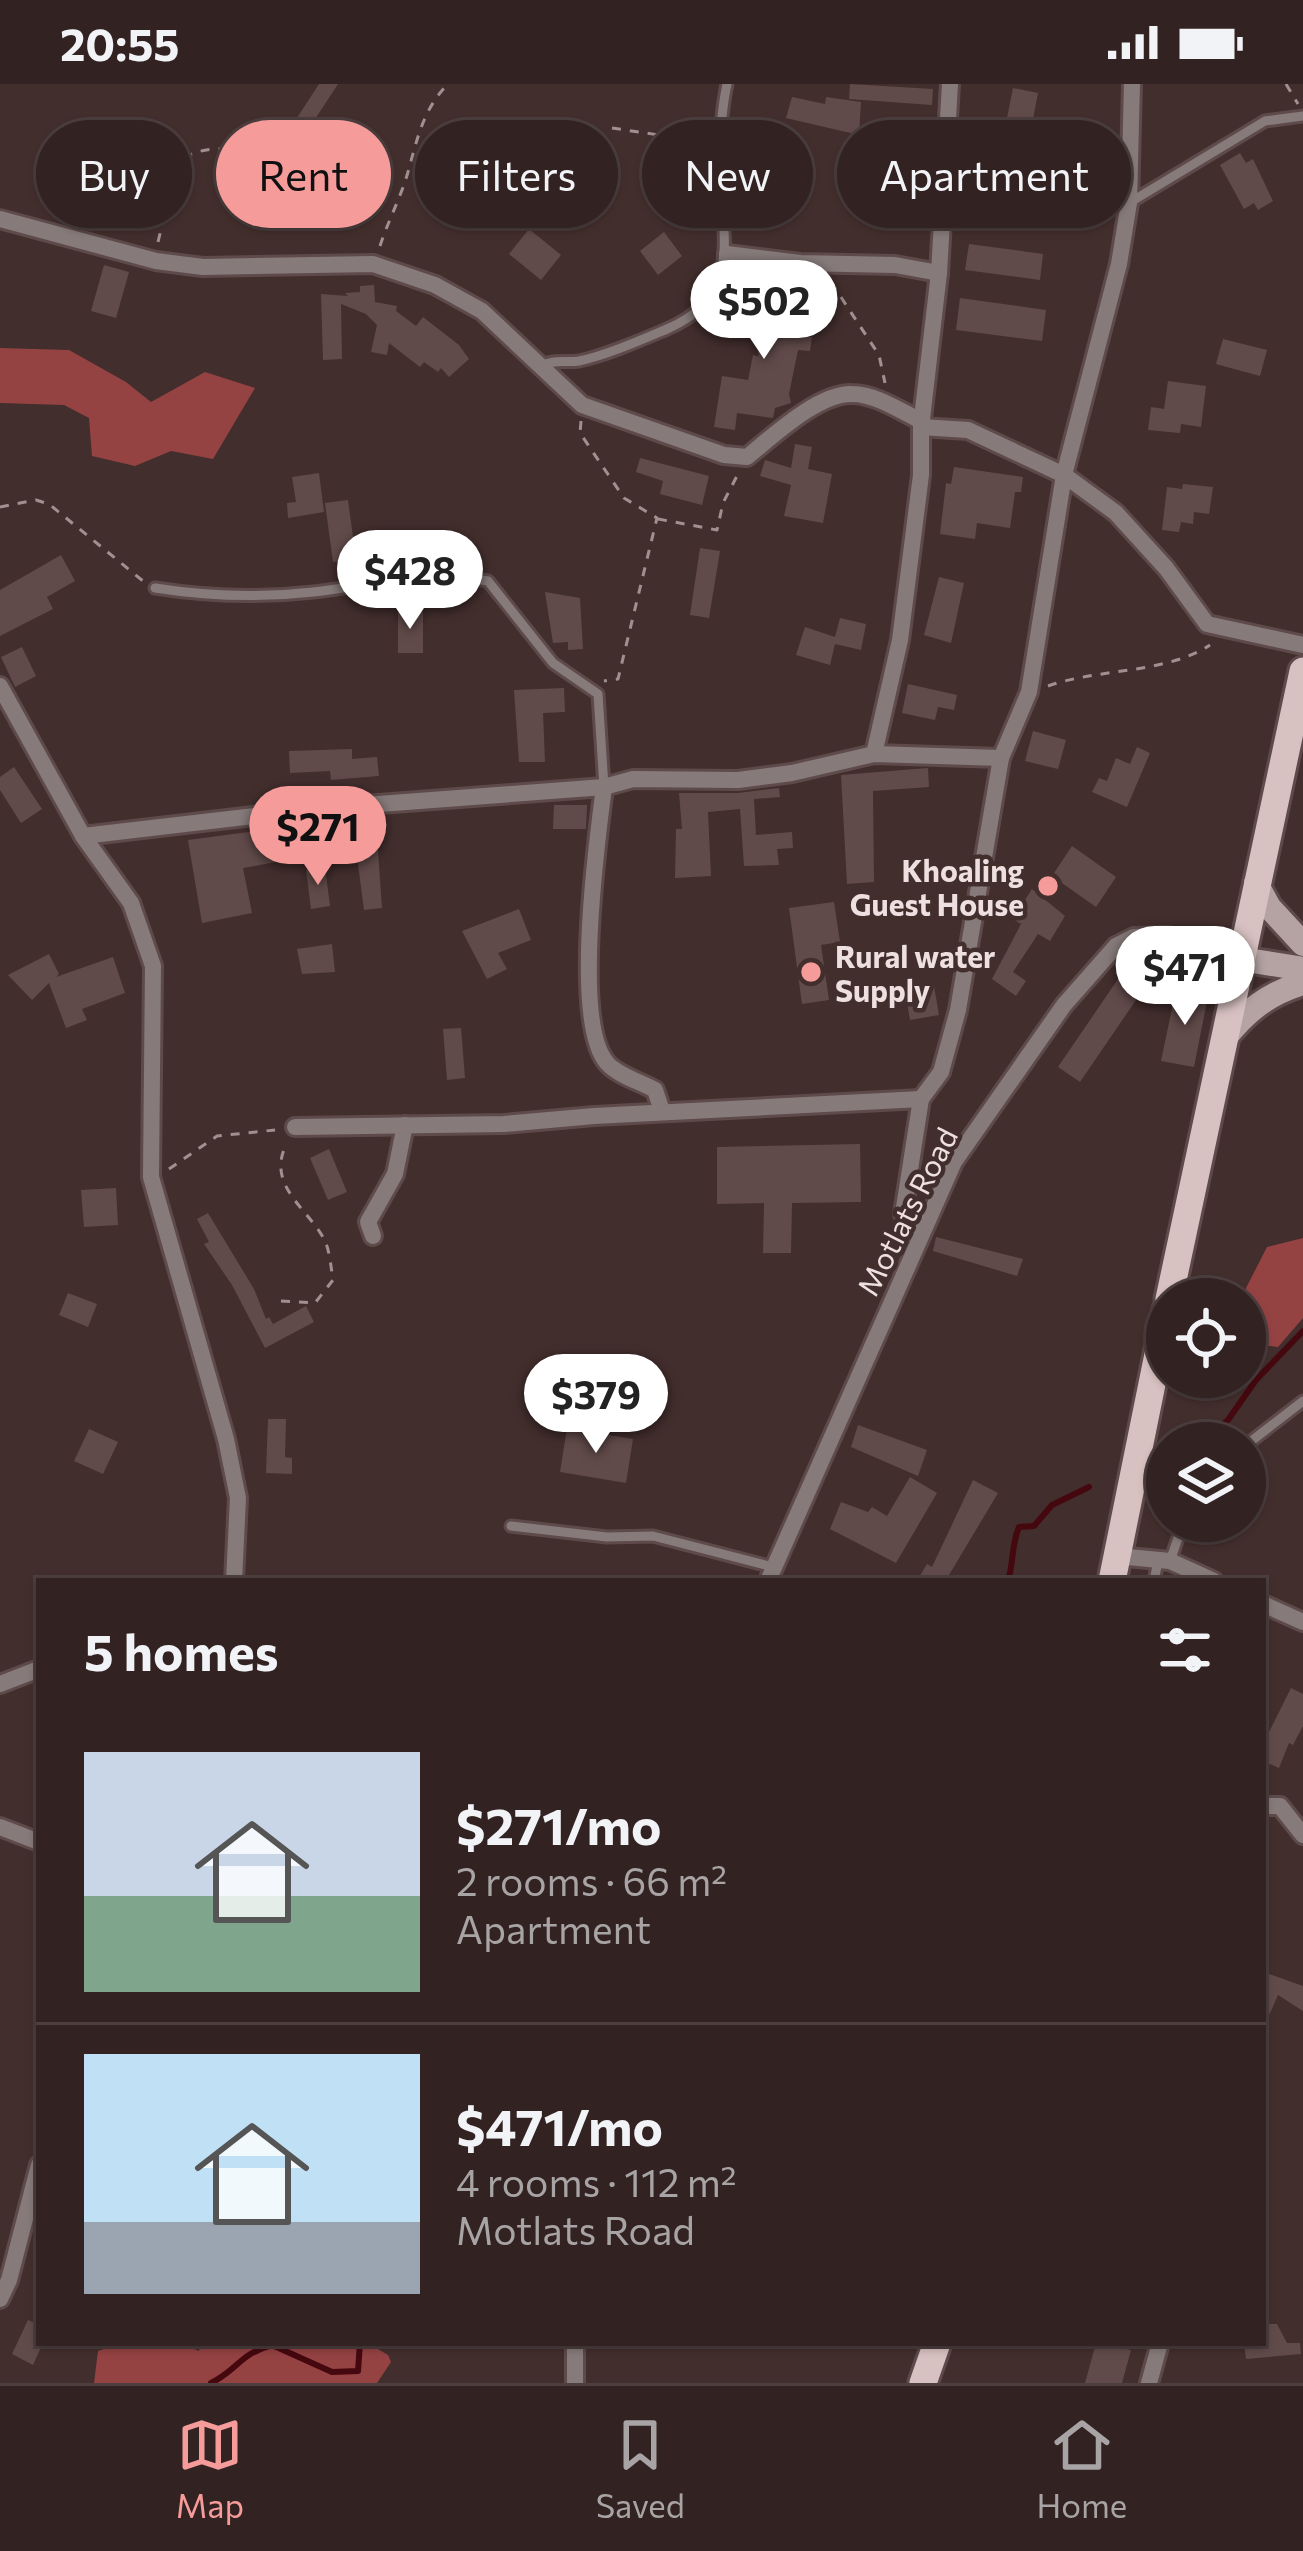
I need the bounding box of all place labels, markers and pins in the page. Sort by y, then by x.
pin: $502 [693,260,835,362]
pin: $428 [339,530,481,632]
pin: $271 [247,786,389,888]
place label: Khoaling Guest House [850,851,1024,922]
marker: Khoaling Guest House [1035,873,1061,899]
pin: $471 [1114,926,1256,1028]
place label: Rural water Supply [835,937,995,1008]
marker: Rural water Supply [798,959,824,985]
pin: $379 [525,1354,667,1456]

